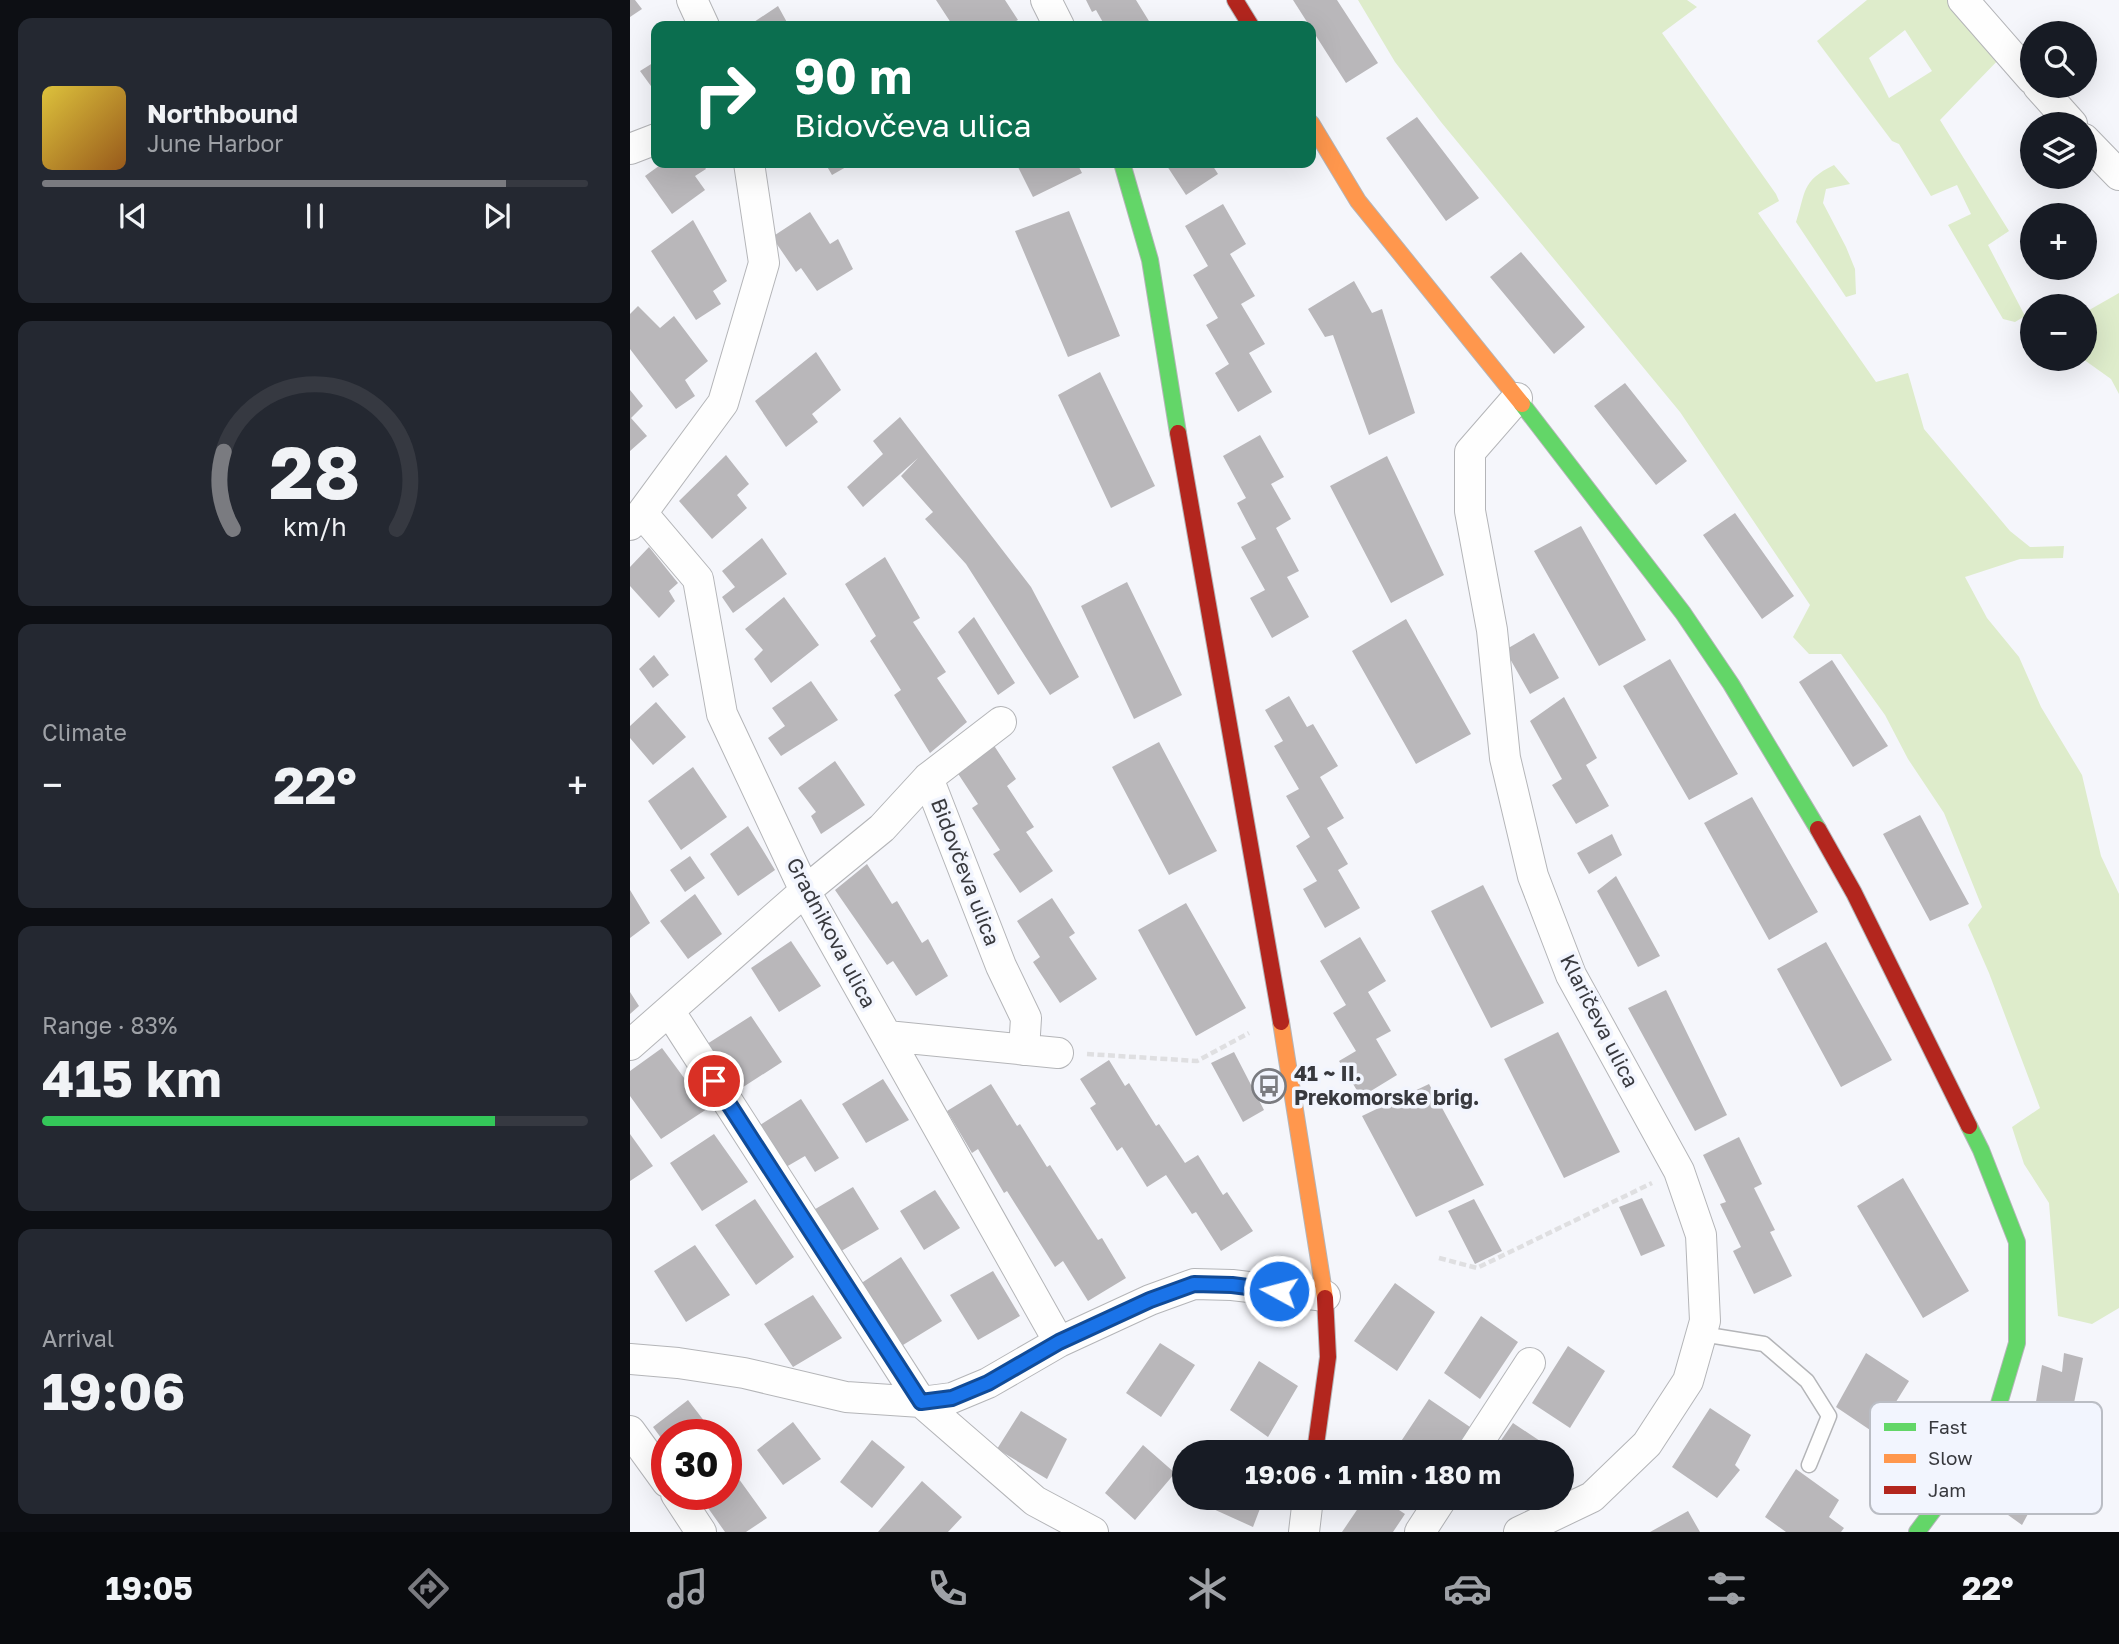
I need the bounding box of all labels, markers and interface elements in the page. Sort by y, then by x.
map controls [2020,21,2097,371]
button: search [2020,21,2097,98]
text: 90 m [794,46,912,105]
icon: right [679,49,770,140]
text: Northbound [147,98,298,129]
text: Bidovčeva ulica [794,106,1032,144]
button: layers [2020,112,2097,189]
text: June Harbor [147,129,283,157]
icon: previous [114,197,152,235]
icon: pause [296,197,334,235]
icon: next [478,197,516,235]
button: + [2020,203,2097,280]
button: − [2020,294,2097,371]
text: 28 [270,429,361,516]
text: km/h [283,511,347,542]
text: Climate [42,718,127,746]
text: 22° [273,753,357,815]
text: − [42,762,63,807]
text: + [567,762,588,807]
street label: Bidovčeva ulica [926,794,1006,949]
street label: Gradnikova ulica [781,853,882,1012]
street label: Klaričeva ulica [1555,949,1645,1092]
text: Range · 83% [42,1011,177,1039]
text: 415 km [42,1046,222,1108]
pin [684,1051,744,1111]
place label: 41 ~ II. Prekomorske brig. [1294,1060,1480,1110]
icon: arrive [695,1062,733,1100]
bus stop icon: 41 ~ II. Prekomorske brig. [1250,1067,1288,1105]
position arrow [1242,1254,1316,1328]
text: Arrival [42,1324,114,1352]
text: 19:06 [42,1359,185,1421]
legend [1870,1402,2102,1514]
text: Fast [1928,1415,1967,1438]
speed limit sign: 30 [651,1419,742,1510]
text: Slow [1928,1446,1973,1469]
text: 19:06 · 1 min · 180 m [1245,1459,1501,1490]
text: Jam [1928,1478,1966,1501]
icon: directions [404,1564,453,1613]
icon: music [663,1564,712,1613]
icon: phone [923,1564,972,1613]
icon: climate [1183,1564,1232,1613]
icon: car [1443,1564,1492,1613]
icon: filters [1702,1564,1751,1613]
text: 19:05 [105,1569,193,1607]
text: 22° [1962,1569,2014,1607]

